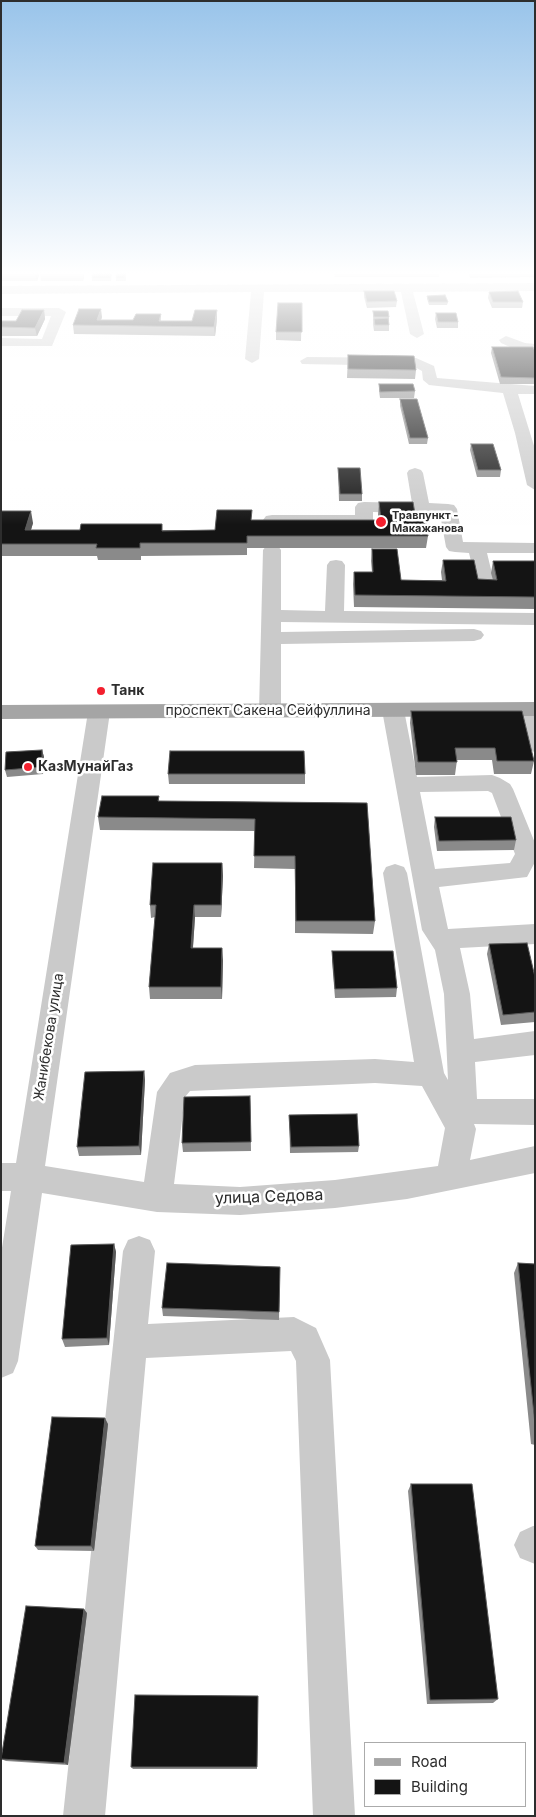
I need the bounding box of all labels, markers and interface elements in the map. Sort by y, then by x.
place label: Травпункт - Макажанова [392,509,464,535]
marker: Травпункт - Макажанова [374,515,388,529]
place label: Танк [111,683,144,699]
marker: Танк [95,685,107,697]
street label: проспект Сакена Сейфуллина [165,703,371,719]
place label: КазМунайГаз [38,759,133,775]
marker: КазМунайГаз [22,761,34,773]
street label: Жанибекова улица [31,972,67,1102]
street label: улица Седова [214,1186,324,1208]
legend [364,1742,526,1807]
text: Road [411,1752,447,1771]
text: Building [411,1777,468,1796]

